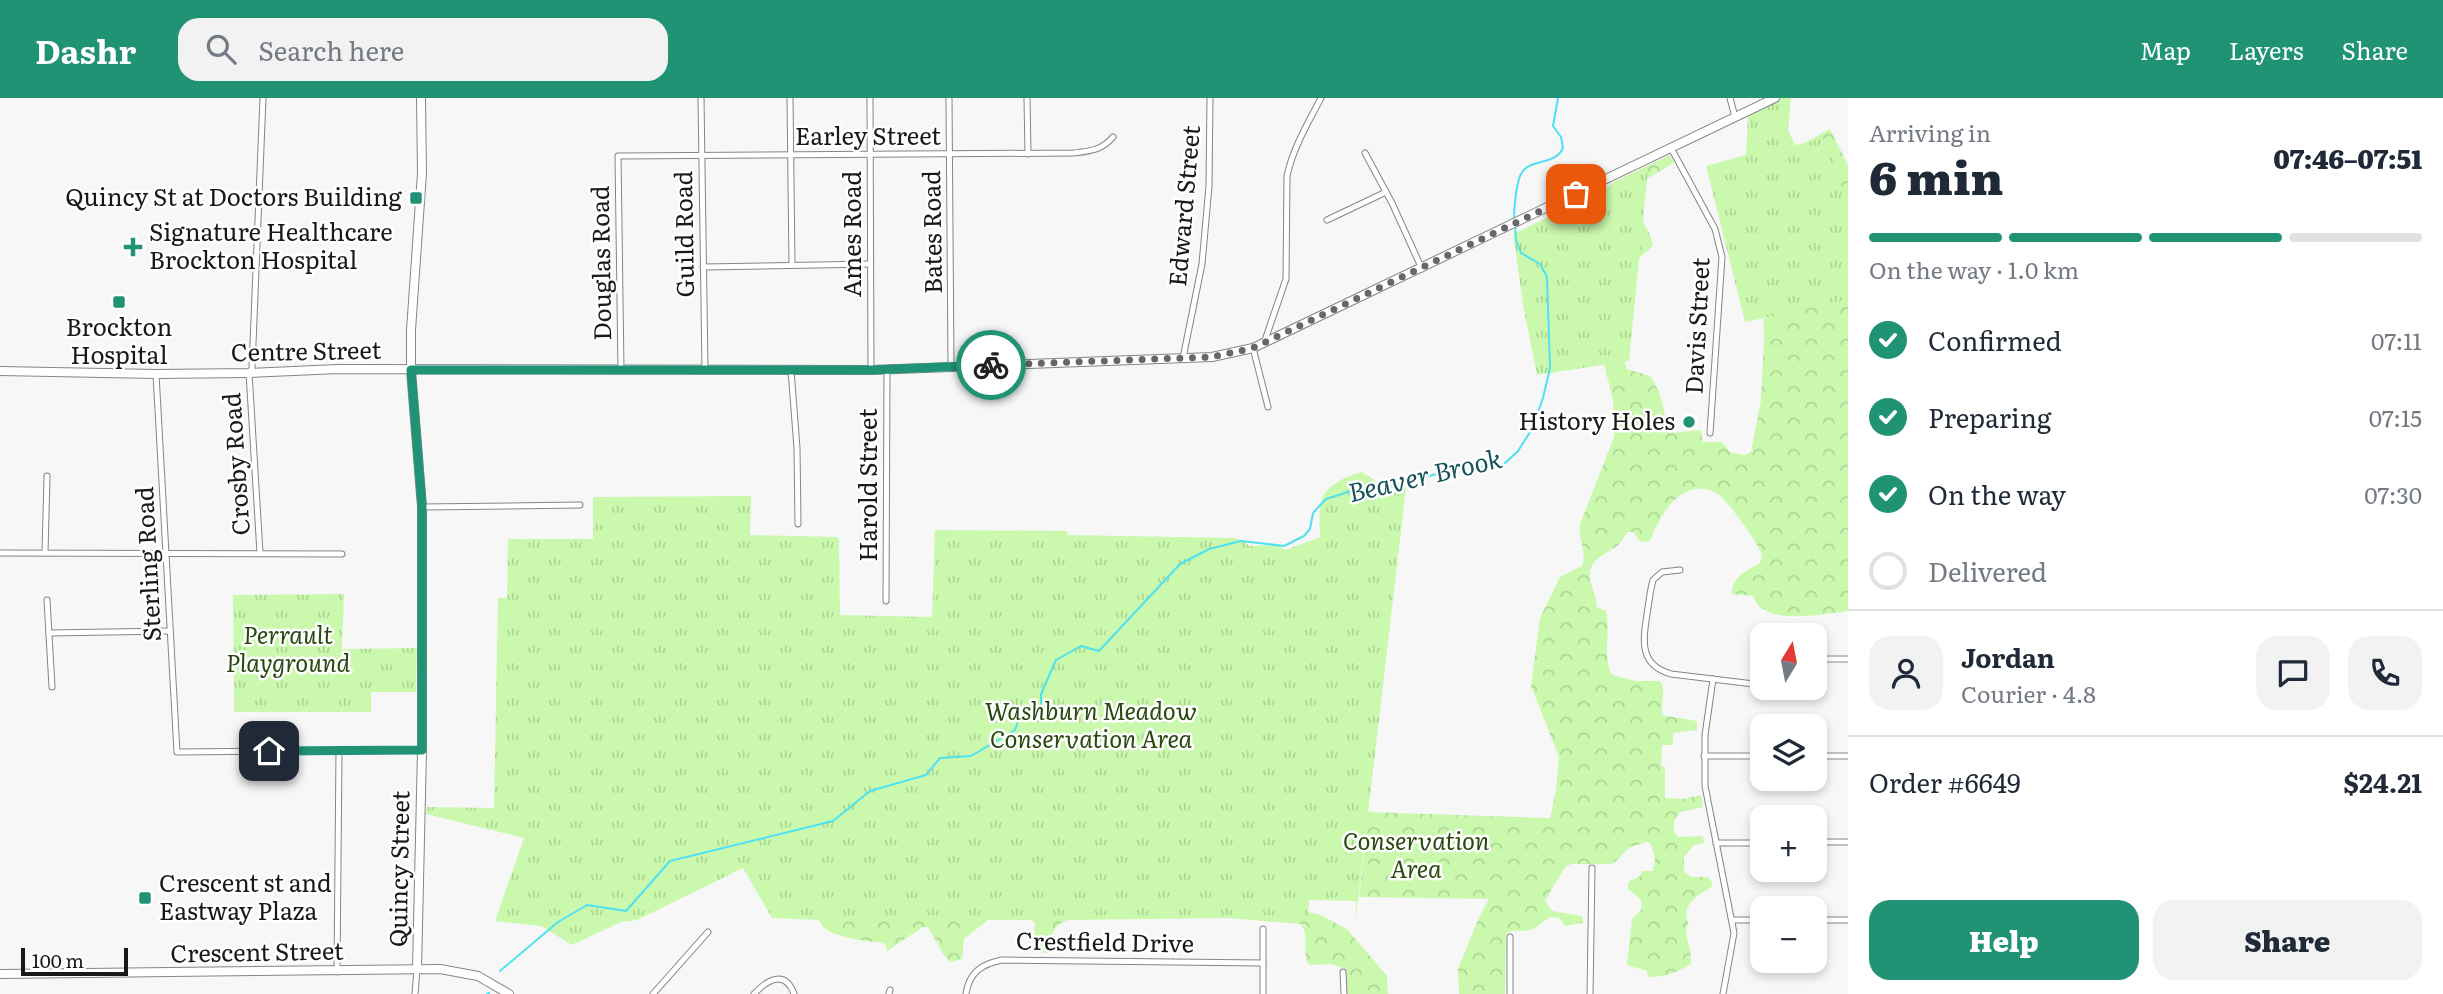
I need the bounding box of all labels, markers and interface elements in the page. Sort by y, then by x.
search box [178,18,668,81]
text: Dashr [35,25,136,74]
icon: search [202,30,240,68]
text: Search here [258,30,404,69]
text: Map [2140,32,2191,67]
text: Layers [2229,32,2303,67]
text: Share [2341,32,2408,67]
text: Arriving in [1869,115,1991,149]
street label: Earley Street [795,117,941,152]
street label: Edward Street [1158,123,1207,288]
text: 07:46–07:51 [2273,138,2422,177]
text: 6 min [1869,141,2003,209]
pin [1546,164,1606,224]
street label: Guild Road [664,170,701,298]
street label: Bates Road [912,170,949,294]
street label: Ames Road [833,171,868,297]
icon: bag [1557,175,1595,213]
place label: Quincy St at Doctors Building [65,178,403,213]
street label: Douglas Road [581,185,618,341]
marker: Quincy St at Doctors Building [408,190,424,206]
place label: Signature Healthcare Brockton Hospital [149,213,393,276]
marker: Signature Healthcare Brockton Hospital [123,237,143,257]
text: On the way · 1.0 km [1869,252,2079,286]
street label: Davis Street [1674,256,1717,395]
marker: Brockton Hospital [111,294,127,310]
place label: Brockton Hospital [66,308,172,371]
text: Confirmed [1928,320,2062,359]
icon: check [1869,321,1907,359]
text: 07:11 [2371,323,2422,357]
courier [956,330,1026,400]
street label: Centre Street [230,331,382,368]
icon: bike [972,346,1010,384]
street label: Crosby Road [212,391,257,537]
text: Preparing [1928,397,2051,436]
icon: check [1869,398,1907,436]
text: 07:15 [2369,400,2422,434]
place label: History Holes [1519,402,1675,437]
street label: Harold Street [849,408,884,562]
marker: History Holes [1681,414,1697,430]
water label: Beaver Brook [1344,437,1506,510]
text: On the way [1928,474,2066,513]
icon: check [1869,475,1907,513]
text: 07:30 [2364,477,2422,511]
street label: Sterling Road [125,485,168,643]
text: Delivered [1928,551,2047,590]
park label: Perrault Playground [226,616,351,679]
north arrow [1750,623,1827,700]
map controls [1750,623,1827,973]
button: person [1869,636,1943,710]
button: chat [2256,636,2330,710]
button: phone [2348,636,2422,710]
text: Jordan [1961,637,2055,676]
text: Courier · 4.8 [1961,676,2096,710]
park label: Washburn Meadow Conservation Area [985,692,1197,755]
button: layers [1750,714,1827,791]
pin [239,721,299,781]
icon: home [250,732,288,770]
text: Order #6649 [1869,762,2021,801]
text: $24.21 [2344,762,2422,801]
street label: Quincy Street [379,790,416,947]
button: + [1750,805,1827,882]
park label: Conservation Area [1343,822,1489,885]
place label: Crescent st and Eastway Plaza [159,864,332,927]
marker: Crescent st and Eastway Plaza [137,890,153,906]
button: − [1750,896,1827,973]
button: Help [1869,900,2139,980]
button: Share [2153,900,2422,980]
street label: Crestfield Drive [1016,921,1194,960]
street label: Crescent Street [170,931,344,970]
scale bar [21,945,128,977]
text: 100 m [32,946,84,974]

